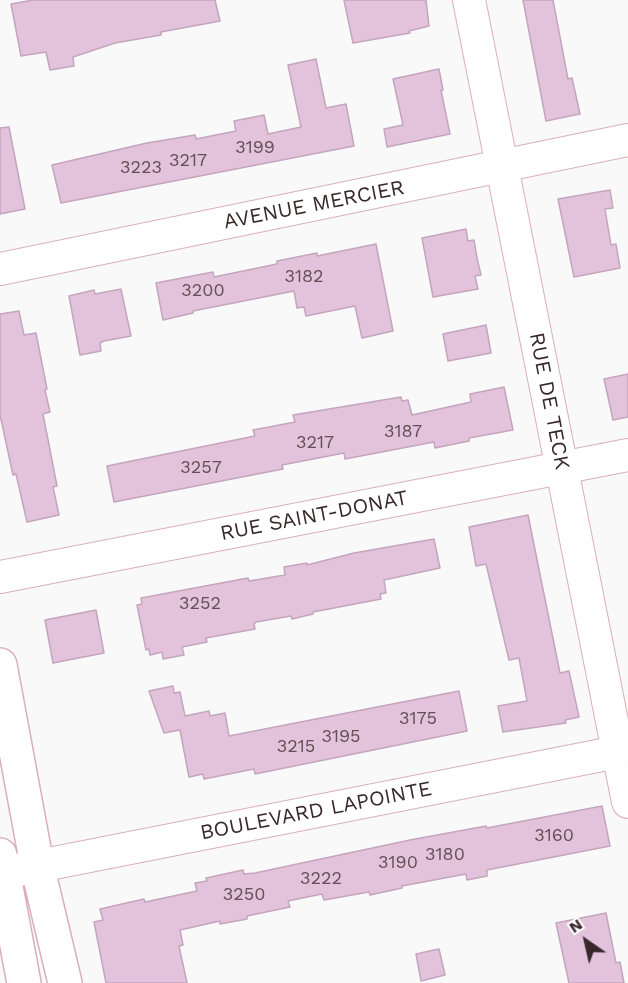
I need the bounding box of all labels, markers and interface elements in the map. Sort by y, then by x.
house number: 3199 [235,137,275,159]
house number: 3217 [169,150,207,172]
house number: 3223 [120,157,162,179]
street label: AVENUE MERCIER [221,175,407,235]
house number: 3182 [284,266,324,288]
house number: 3200 [181,280,225,302]
street label: RUE DE TECK [523,330,575,472]
house number: 3187 [384,421,422,443]
house number: 3217 [296,432,334,454]
house number: 3257 [180,457,222,479]
street label: RUE SAINT-DONAT [218,485,410,547]
house number: 3252 [179,593,221,615]
house number: 3175 [399,708,437,730]
house number: 3195 [321,726,361,748]
house number: 3215 [277,736,315,758]
street label: BOULEVARD LAPOINTE [198,776,434,846]
house number: 3160 [534,825,574,847]
house number: 3180 [425,844,465,866]
house number: 3190 [378,852,418,874]
house number: 3222 [300,868,342,890]
house number: 3250 [223,884,265,906]
north arrow [556,911,616,971]
text: N [565,914,586,937]

